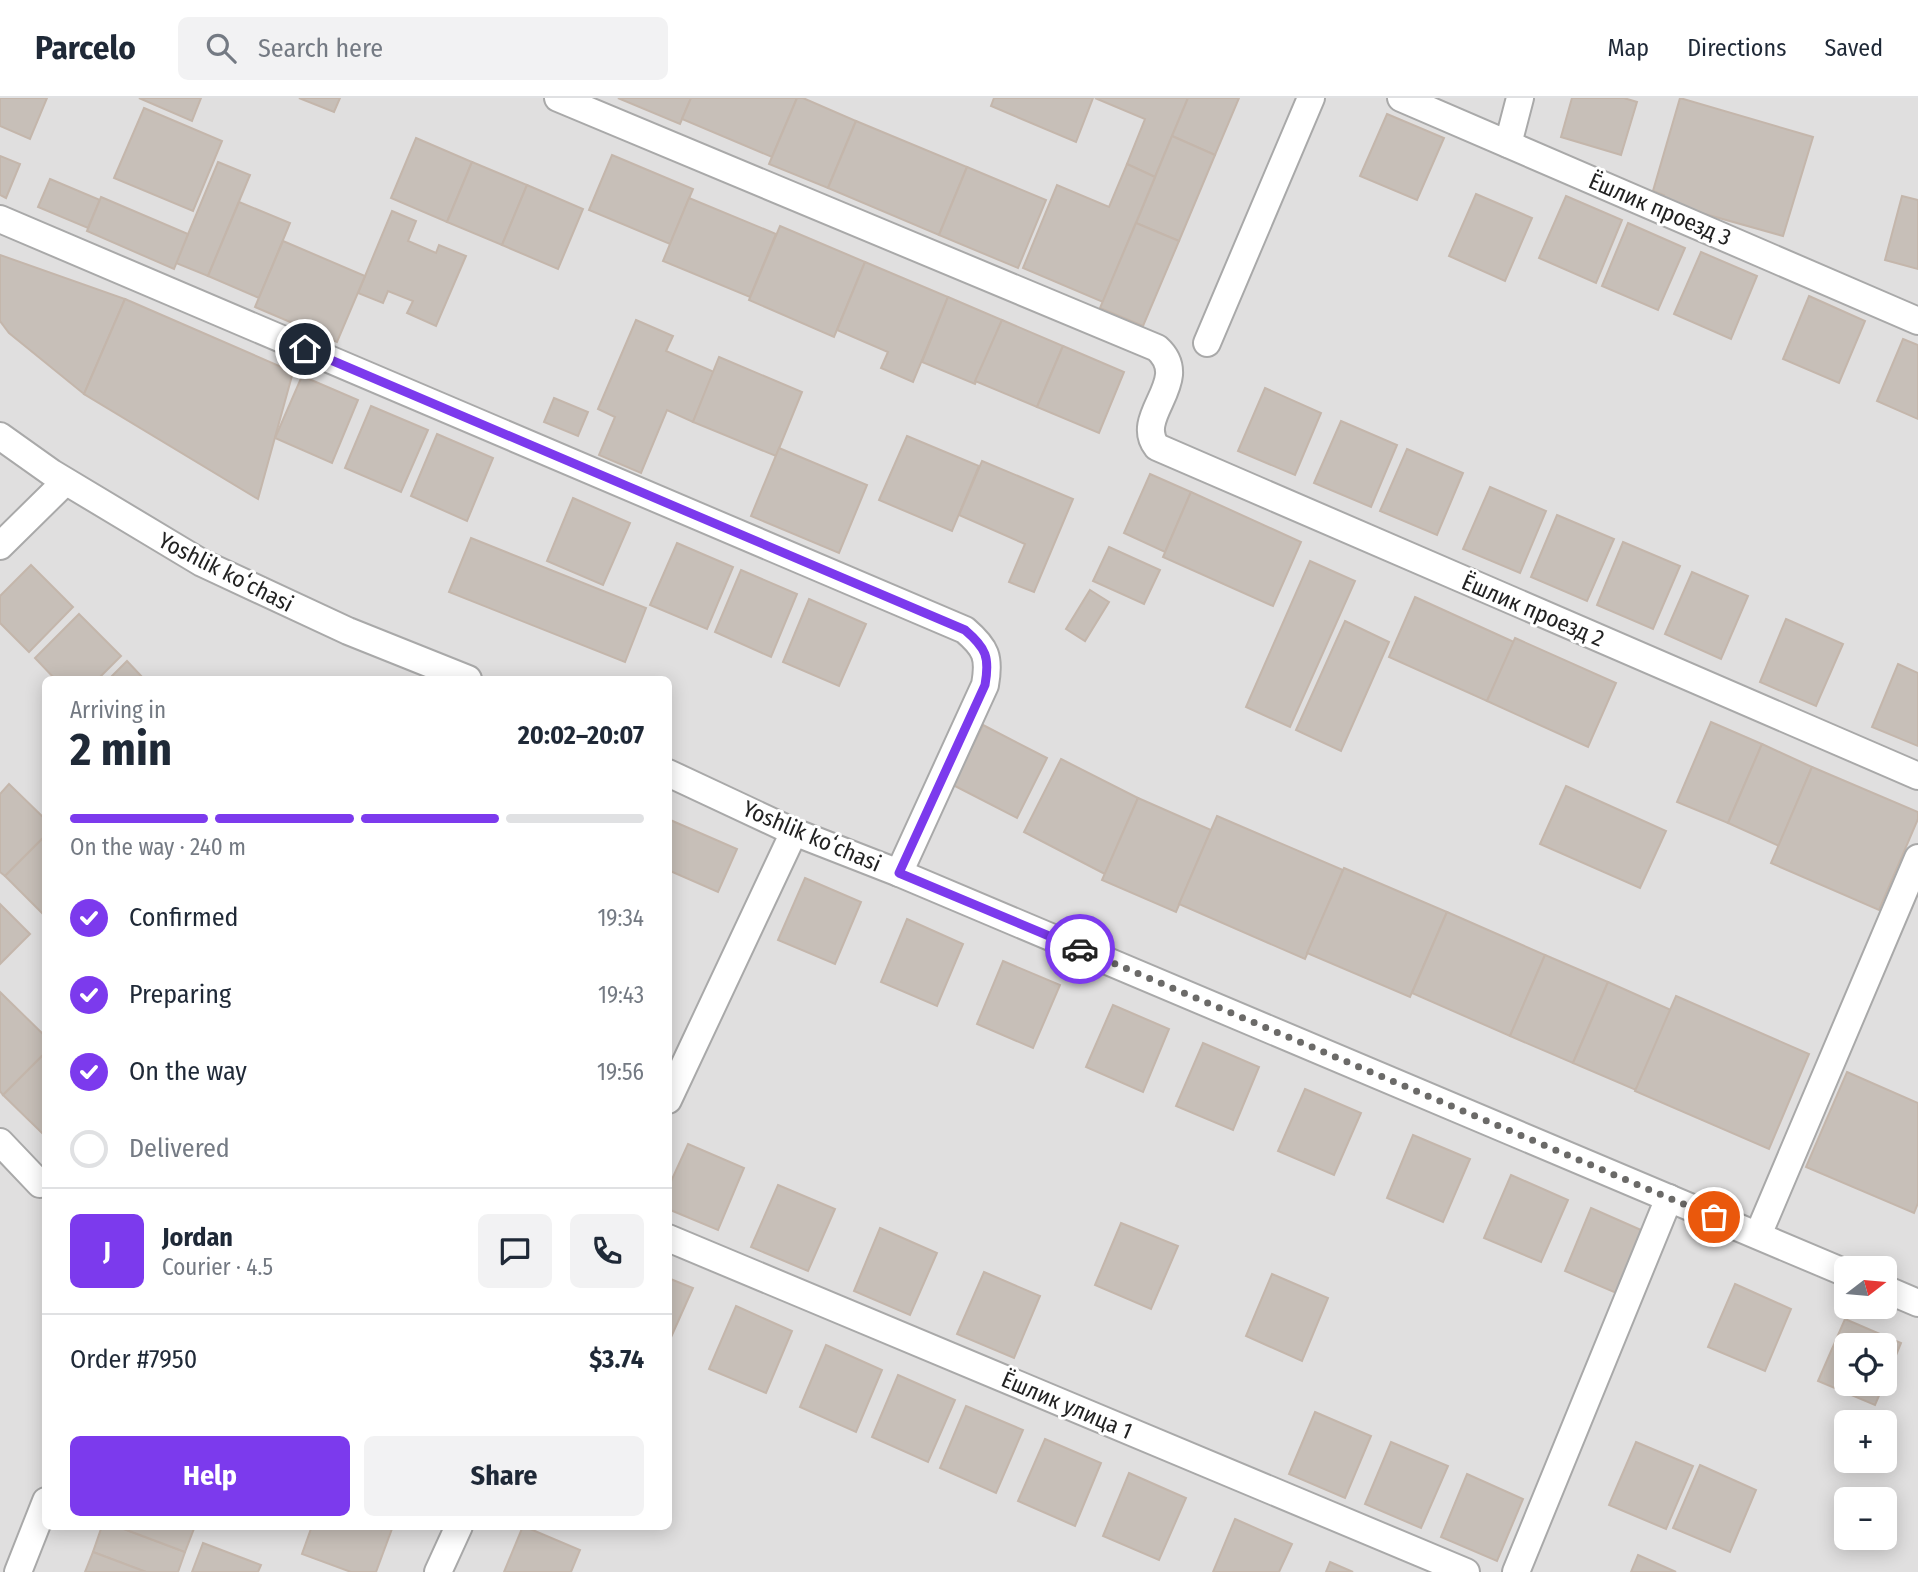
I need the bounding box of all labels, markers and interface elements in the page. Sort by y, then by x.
search box [178,17,668,80]
text: Parcelo [35,28,136,68]
icon: search [202,29,240,67]
text: Search here [258,33,383,64]
text: Map [1608,34,1649,62]
text: Directions [1687,34,1786,62]
text: Saved [1824,34,1883,62]
street label: Ёшлик проезд 3 [1585,166,1735,252]
pin [275,319,335,379]
icon: home [286,330,324,368]
street label: Yoshlik koʻchasi [154,526,298,618]
street label: Ёшлик проезд 2 [1458,567,1608,653]
text: Arriving in [70,696,166,724]
text: 20:02–20:07 [518,720,644,751]
text: 2 min [70,722,172,777]
street label: Yoshlik koʻchasi [739,794,885,878]
text: On the way · 240 m [70,833,246,861]
icon: check [70,899,108,937]
text: Confirmed [129,902,239,933]
text: 19:34 [597,904,644,932]
courier [1045,914,1115,984]
icon: car [1061,930,1099,968]
icon: check [70,976,108,1014]
text: Preparing [129,979,231,1010]
text: 19:43 [598,981,644,1009]
icon: check [70,1053,108,1091]
text: On the way [129,1056,247,1087]
text: 19:56 [597,1058,644,1086]
text: Delivered [129,1133,230,1164]
pin [1684,1187,1744,1247]
icon: bag [1695,1198,1733,1236]
button: chat [478,1214,552,1288]
button: phone [570,1214,644,1288]
text: Jordan [162,1222,233,1253]
text: J [103,1236,111,1267]
text: Courier · 4.5 [162,1253,273,1281]
north arrow [1834,1256,1897,1320]
map controls [1834,1256,1897,1550]
button: locate [1834,1333,1897,1396]
text: Order #7950 [70,1344,197,1375]
text: $3.74 [589,1344,644,1375]
street label: Ёшлик улица 1 [997,1365,1137,1445]
button: + [1834,1410,1897,1473]
button: Help [70,1436,350,1516]
button: Share [364,1436,644,1516]
button: − [1834,1487,1897,1550]

